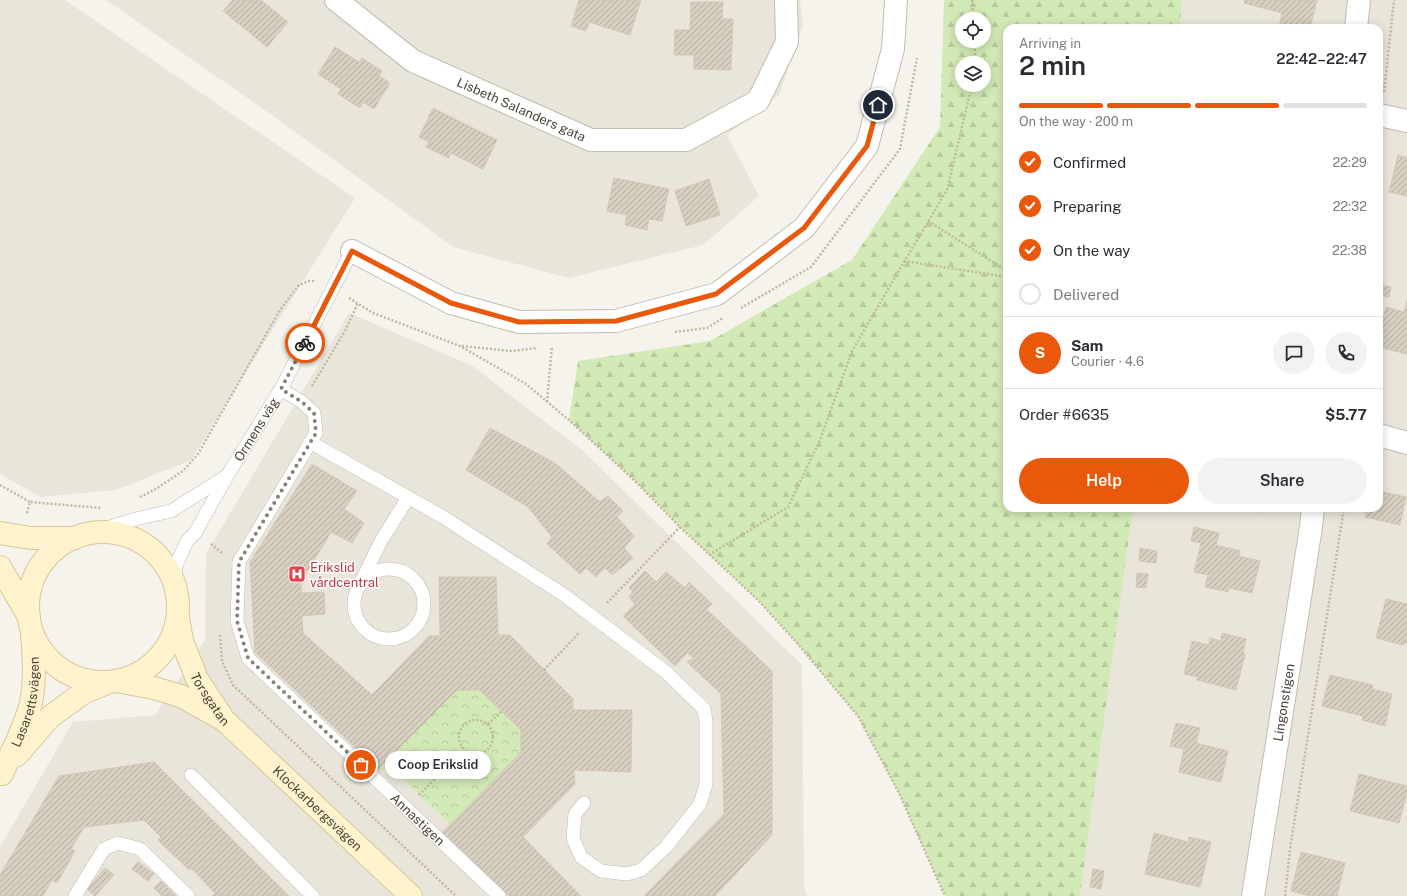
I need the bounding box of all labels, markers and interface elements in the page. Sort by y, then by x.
map controls [955,12,991,92]
button: locate [955,12,991,48]
text: Arriving in [1019,36,1081,51]
text: 2 min [1019,50,1086,81]
text: 22:42–22:47 [1276,50,1367,67]
button: layers [955,56,991,92]
street label: Lisbeth Salanders gata [455,75,588,145]
pin [861,88,895,122]
icon: home [867,94,889,116]
text: On the way · 200 m [1019,114,1133,129]
icon: check [1019,151,1041,173]
text: Confirmed [1053,154,1126,171]
text: 22:29 [1332,155,1367,170]
icon: check [1019,195,1041,217]
text: Preparing [1053,198,1122,215]
text: 22:32 [1333,199,1367,214]
icon: check [1019,239,1041,261]
text: On the way [1053,242,1130,259]
text: 22:38 [1332,243,1367,258]
text: Delivered [1053,286,1119,303]
courier [285,323,325,363]
icon: bike [294,332,316,354]
button: chat [1273,332,1315,374]
button: phone [1325,332,1367,374]
text: Sam [1071,337,1103,354]
text: S [1035,344,1045,361]
text: Courier · 4.6 [1071,354,1144,369]
street label: Ormens väg [231,395,282,464]
text: Order #6635 [1019,406,1109,423]
text: $5.77 [1325,406,1367,423]
button: Help [1019,458,1189,504]
button: Share [1197,458,1367,504]
place label: Erikslid vårdcentral [310,560,379,590]
hospital icon: Erikslid vårdcentral [287,564,307,584]
street label: Lasarettsvägen [8,656,42,749]
street label: Lingonstigen [1270,663,1297,742]
street label: Torsgatan [187,670,232,729]
pin [344,748,378,782]
callout: Coop Erikslid [385,751,491,779]
icon: bag [350,754,372,776]
text: Coop Erikslid [398,757,478,772]
street label: Klockarbergsvägen [270,763,365,854]
street label: Annastigen [387,790,448,849]

